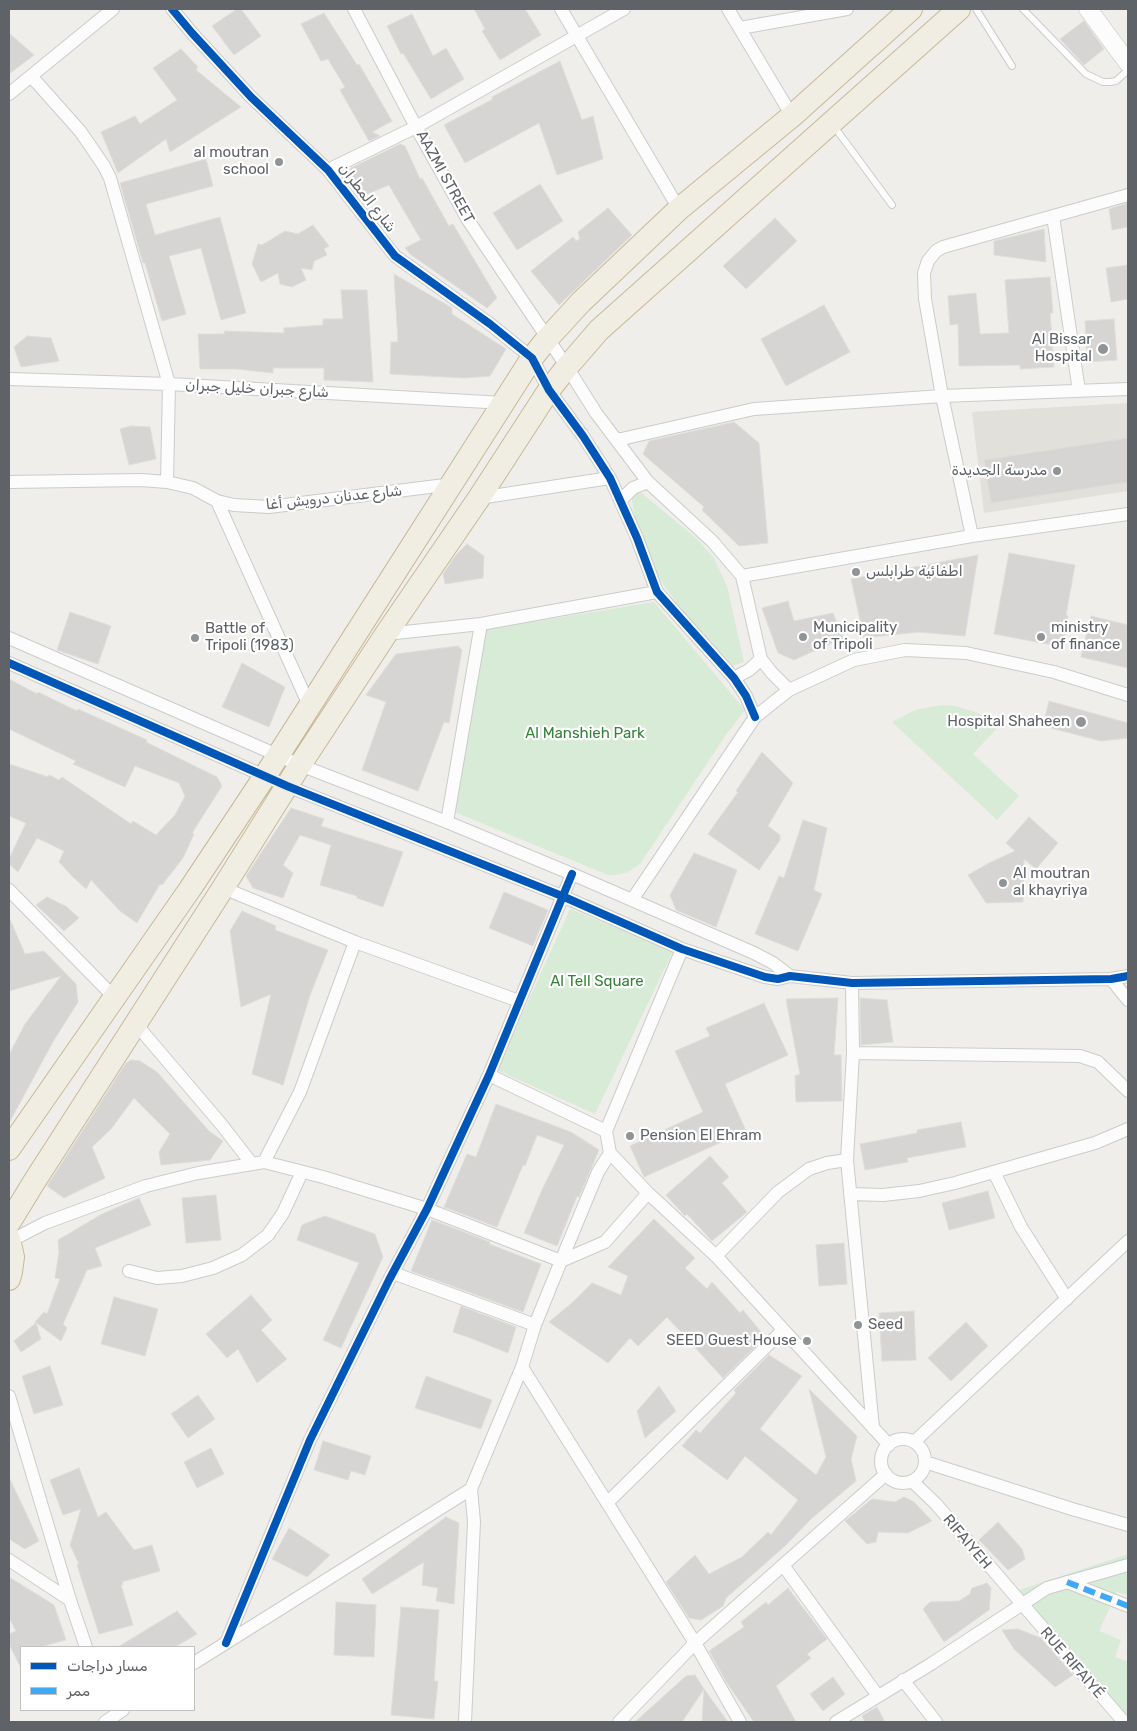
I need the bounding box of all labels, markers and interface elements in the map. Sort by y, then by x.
street label: AAZMI STREET [412,127,478,227]
place label: al moutran school [194,144,269,179]
marker: al moutran school [273,156,285,168]
street label: شارع المطران [334,160,400,236]
place label: Al Bissar Hospital [1032,331,1092,366]
marker: Al Bissar Hospital [1096,342,1110,356]
street label: شارع جبران خليل جبران [185,376,329,402]
place label: مدرسة الجديدة [951,462,1047,480]
marker: مدرسة الجديدة [1051,465,1063,477]
street label: شارع عدنان درويش أغا [265,482,403,514]
place label: اطفائية طرابلس [866,563,963,581]
marker: اطفائية طرابلس [850,566,862,578]
place label: Municipality of Tripoli [813,619,897,654]
place label: ministry of finance [1051,619,1120,654]
place label: Battle of Tripoli (1983) [205,620,294,655]
marker: Municipality of Tripoli [797,631,809,643]
marker: ministry of finance [1035,631,1047,643]
marker: Battle of Tripoli (1983) [189,632,201,644]
place label: Hospital Shaheen [947,713,1070,731]
marker: Hospital Shaheen [1074,715,1088,729]
park label: Al Manshieh Park [525,725,645,743]
place label: Al moutran al khayriya [1013,865,1090,900]
marker: Al moutran al khayriya [997,877,1009,889]
park label: Al Tell Square [550,973,644,991]
place label: Pension El Ehram [640,1127,761,1145]
marker: Pension El Ehram [624,1130,636,1142]
place label: Seed [868,1316,903,1334]
marker: Seed [852,1319,864,1331]
place label: SEED Guest House [666,1332,797,1350]
marker: SEED Guest House [801,1335,813,1347]
street label: RIFAIYEH [939,1511,995,1573]
street label: RUE RIFAIYÉ [1036,1624,1108,1702]
legend [20,1646,195,1711]
text: مسار دراجات [67,1657,148,1675]
text: ممر [67,1682,90,1700]

